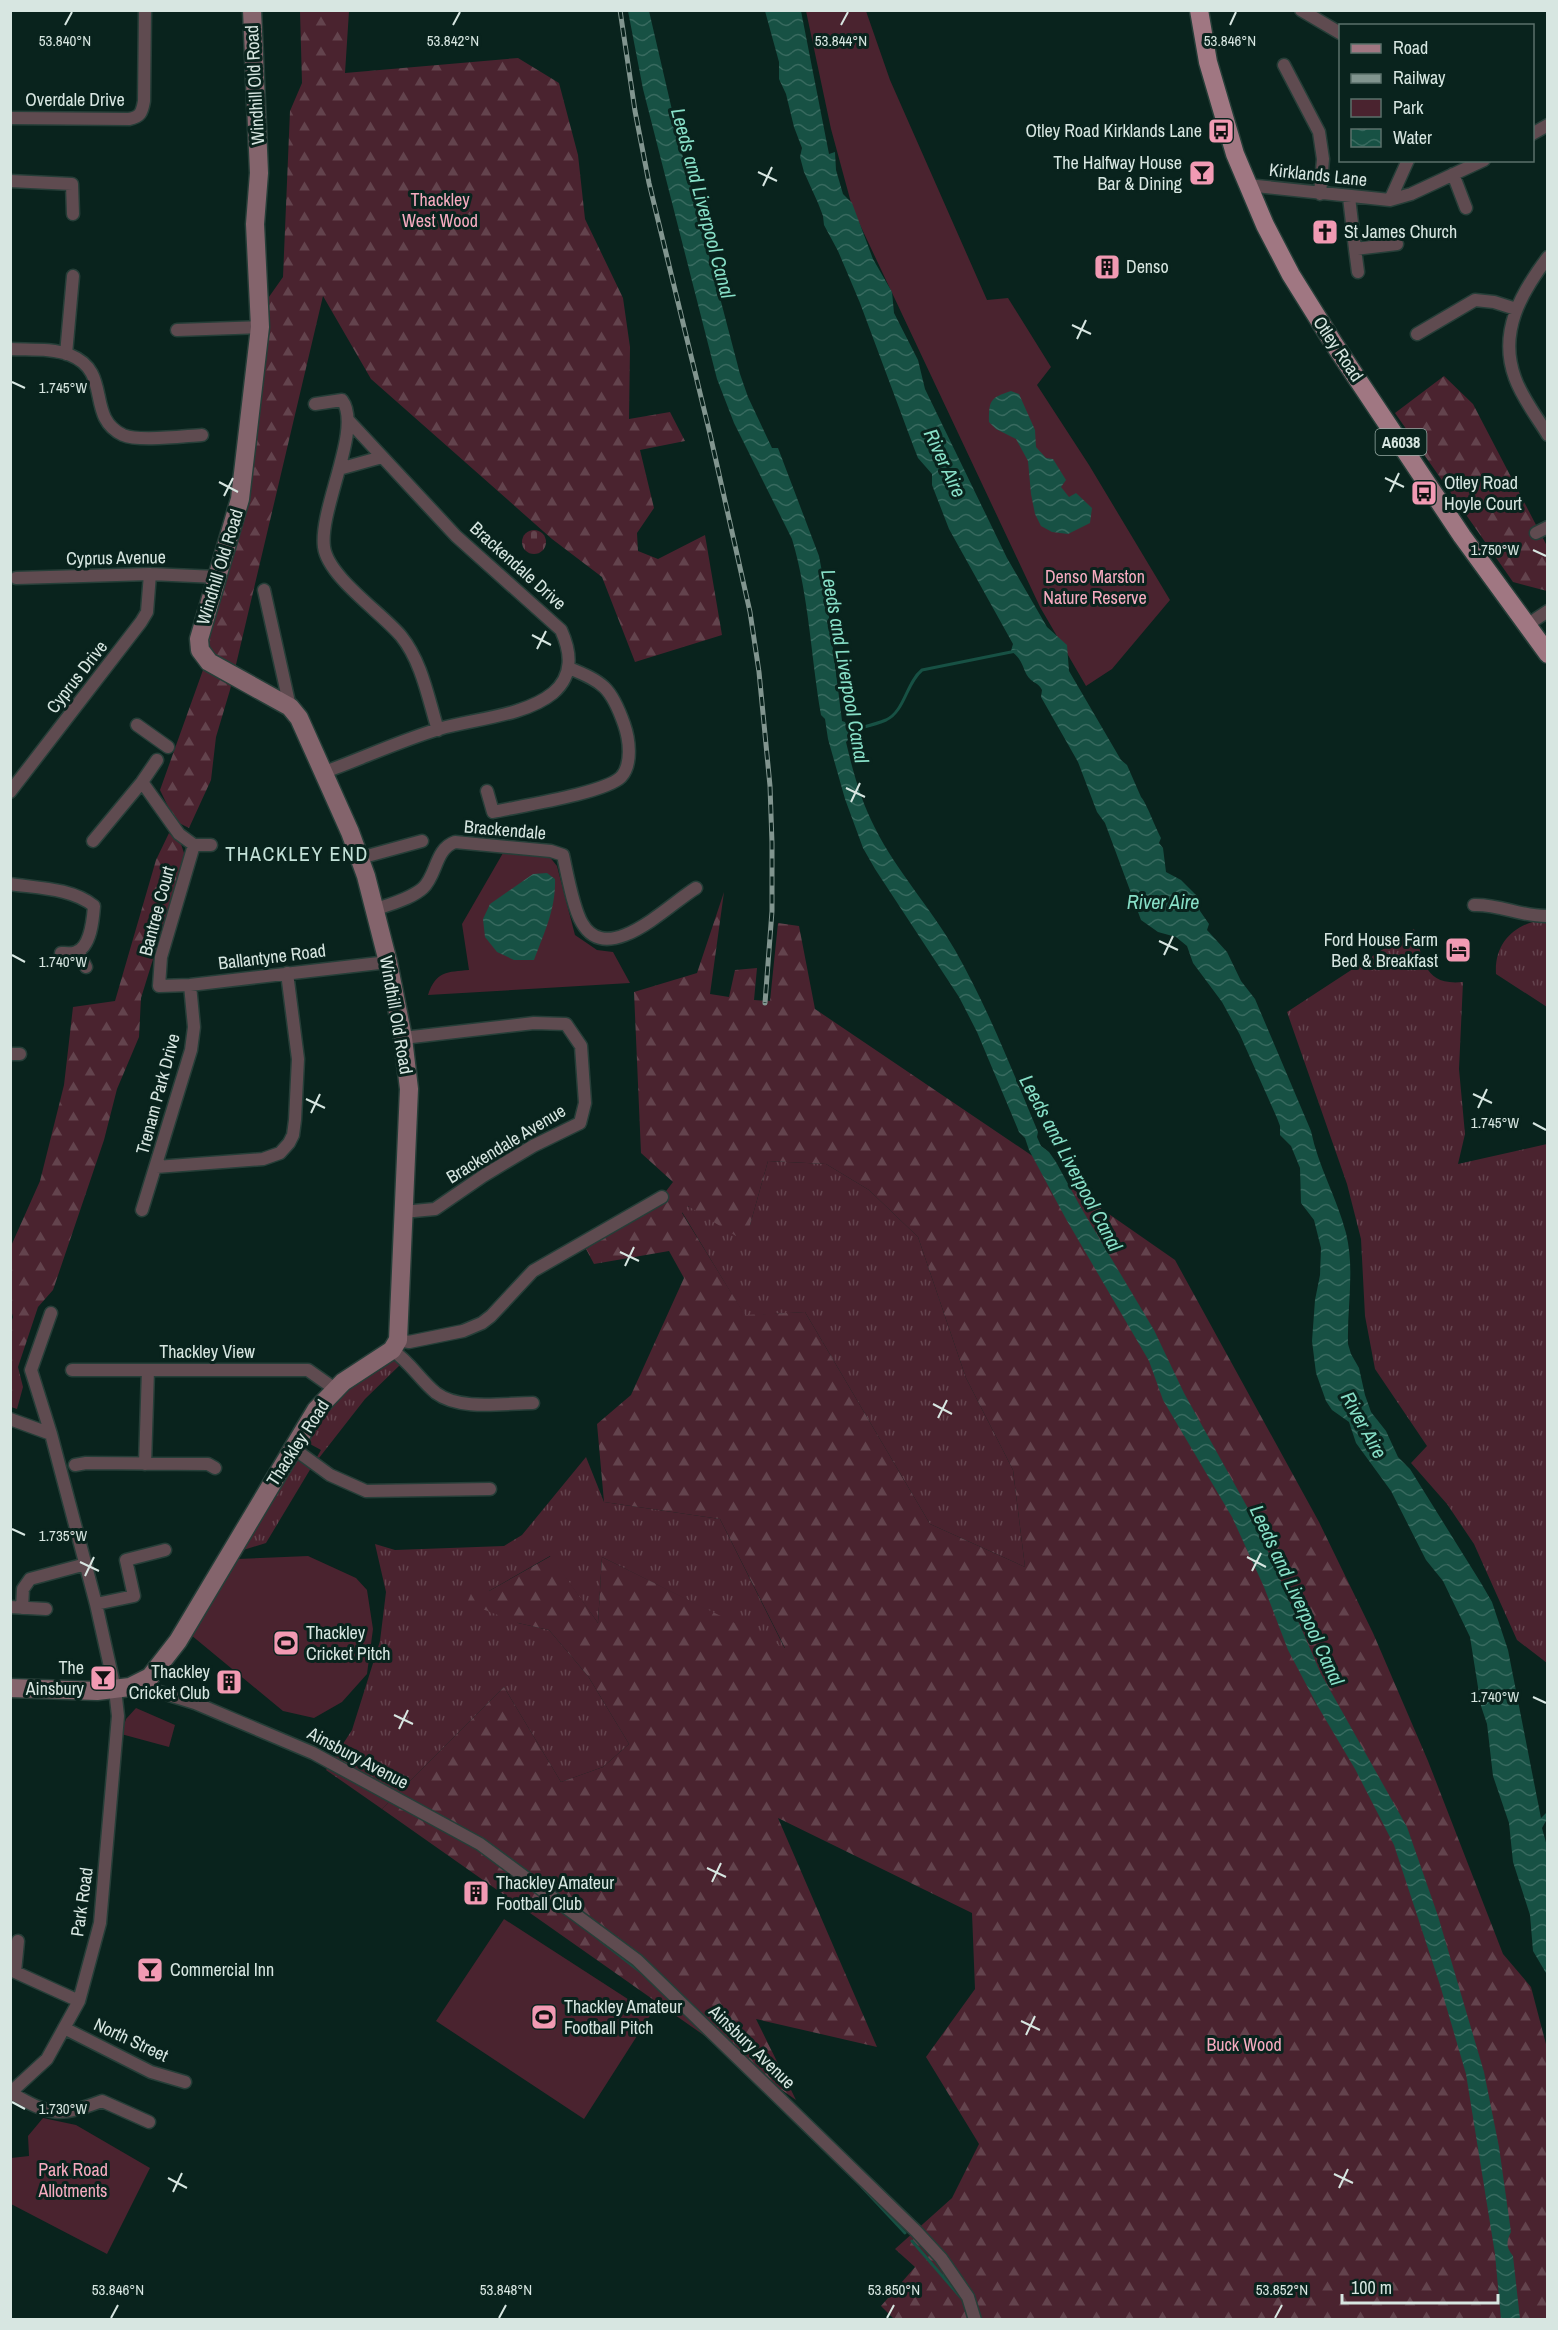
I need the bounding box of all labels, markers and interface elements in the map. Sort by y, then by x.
legend [1339,24,1534,162]
street label: Windhill Old Road [239,25,270,145]
text: 53.840°N [39,30,91,51]
text: 53.842°N [427,30,479,51]
text: 53.844°N [815,30,867,51]
text: 53.846°N [1204,30,1256,51]
text: Road [1393,35,1428,60]
text: Railway [1393,65,1446,90]
street label: Overdale Drive [25,87,125,112]
text: Park [1393,95,1424,120]
water label: Leeds and Liverpool Canal [665,105,742,301]
bus stop icon: Otley Road Kirklands Lane [1206,116,1236,146]
place label: Otley Road Kirklands Lane [1026,118,1202,143]
text: Water [1393,125,1432,150]
place label: The Halfway House Bar & Dining [1053,150,1183,196]
street label: Kirklands Lane [1268,157,1368,192]
bar icon: The Halfway House Bar & Dining [1187,158,1217,188]
park label: Thackley West Wood [402,187,478,233]
church icon: St James Church [1310,217,1340,247]
place label: St James Church [1344,219,1457,244]
building icon: Denso [1092,252,1122,282]
place label: Denso [1126,254,1169,279]
street label: Otley Road [1307,311,1369,386]
text: 1.745°W [39,377,88,398]
water label: River Aire [918,424,973,501]
road number: A6038 [1376,429,1426,455]
place label: Otley Road Hoyle Court [1444,470,1522,516]
bus stop icon: Otley Road Hoyle Court [1409,478,1439,508]
street label: Windhill Old Road [190,506,249,628]
street label: Brackendale Drive [465,516,572,616]
text: 1.750°W [1471,539,1520,560]
street label: Cyprus Avenue [66,544,166,571]
park label: Denso Marston Nature Reserve [1043,564,1147,610]
water label: Leeds and Liverpool Canal [815,567,876,765]
street label: Cyprus Drive [40,635,113,718]
street label: Brackendale [463,813,547,846]
district label: THACKLEY END [225,840,369,867]
street label: Bantree Court [133,863,180,958]
water label: River Aire [1127,888,1199,915]
place label: Ford House Farm Bed & Breakfast [1324,927,1438,973]
hotel icon: Ford House Farm Bed & Breakfast [1443,935,1473,965]
street label: Ballantyne Road [217,937,327,976]
text: 1.740°W [39,951,88,972]
street label: Windhill Old Road [374,954,419,1076]
street label: Trenam Park Drive [129,1031,186,1157]
water label: Leeds and Liverpool Canal [1014,1070,1130,1256]
street label: Brackendale Avenue [441,1098,570,1189]
text: 1.745°W [1471,1112,1520,1133]
street label: Thackley View [159,1339,255,1364]
water label: River Aire [1335,1386,1394,1463]
street label: Thackley Road [260,1395,335,1491]
water label: Leeds and Liverpool Canal [1244,1500,1351,1690]
text: 1.735°W [39,1525,88,1546]
place label: Thackley Cricket Pitch [306,1620,391,1666]
sports icon: Thackley Cricket Pitch [271,1628,301,1658]
place label: The Ainsbury [25,1655,85,1701]
place label: Thackley Cricket Club [129,1659,211,1705]
bar icon: The Ainsbury [88,1663,118,1693]
building icon: Thackley Cricket Club [214,1667,244,1697]
text: 1.740°W [1471,1686,1520,1707]
street label: Ainsbury Avenue [302,1720,413,1795]
street label: Park Road [64,1866,99,1938]
place label: Thackley Amateur Football Club [496,1870,614,1916]
building icon: Thackley Amateur Football Club [461,1878,491,1908]
bar icon: Commercial Inn [135,1955,165,1985]
place label: Commercial Inn [170,1957,274,1982]
place label: Thackley Amateur Football Pitch [564,1994,682,2040]
street label: Ainsbury Avenue [703,1998,801,2094]
sports icon: Thackley Amateur Football Pitch [529,2002,559,2032]
street label: North Street [90,2011,173,2068]
park label: Buck Wood [1206,2032,1282,2057]
text: 1.730°W [39,2098,88,2119]
park label: Park Road Allotments [38,2157,108,2203]
scale bar [1342,2267,1498,2305]
text: 100 m [1351,2275,1392,2300]
text: 53.846°N [92,2279,144,2300]
text: 53.848°N [480,2279,532,2300]
text: 53.850°N [868,2279,920,2300]
text: 53.852°N [1256,2279,1308,2300]

